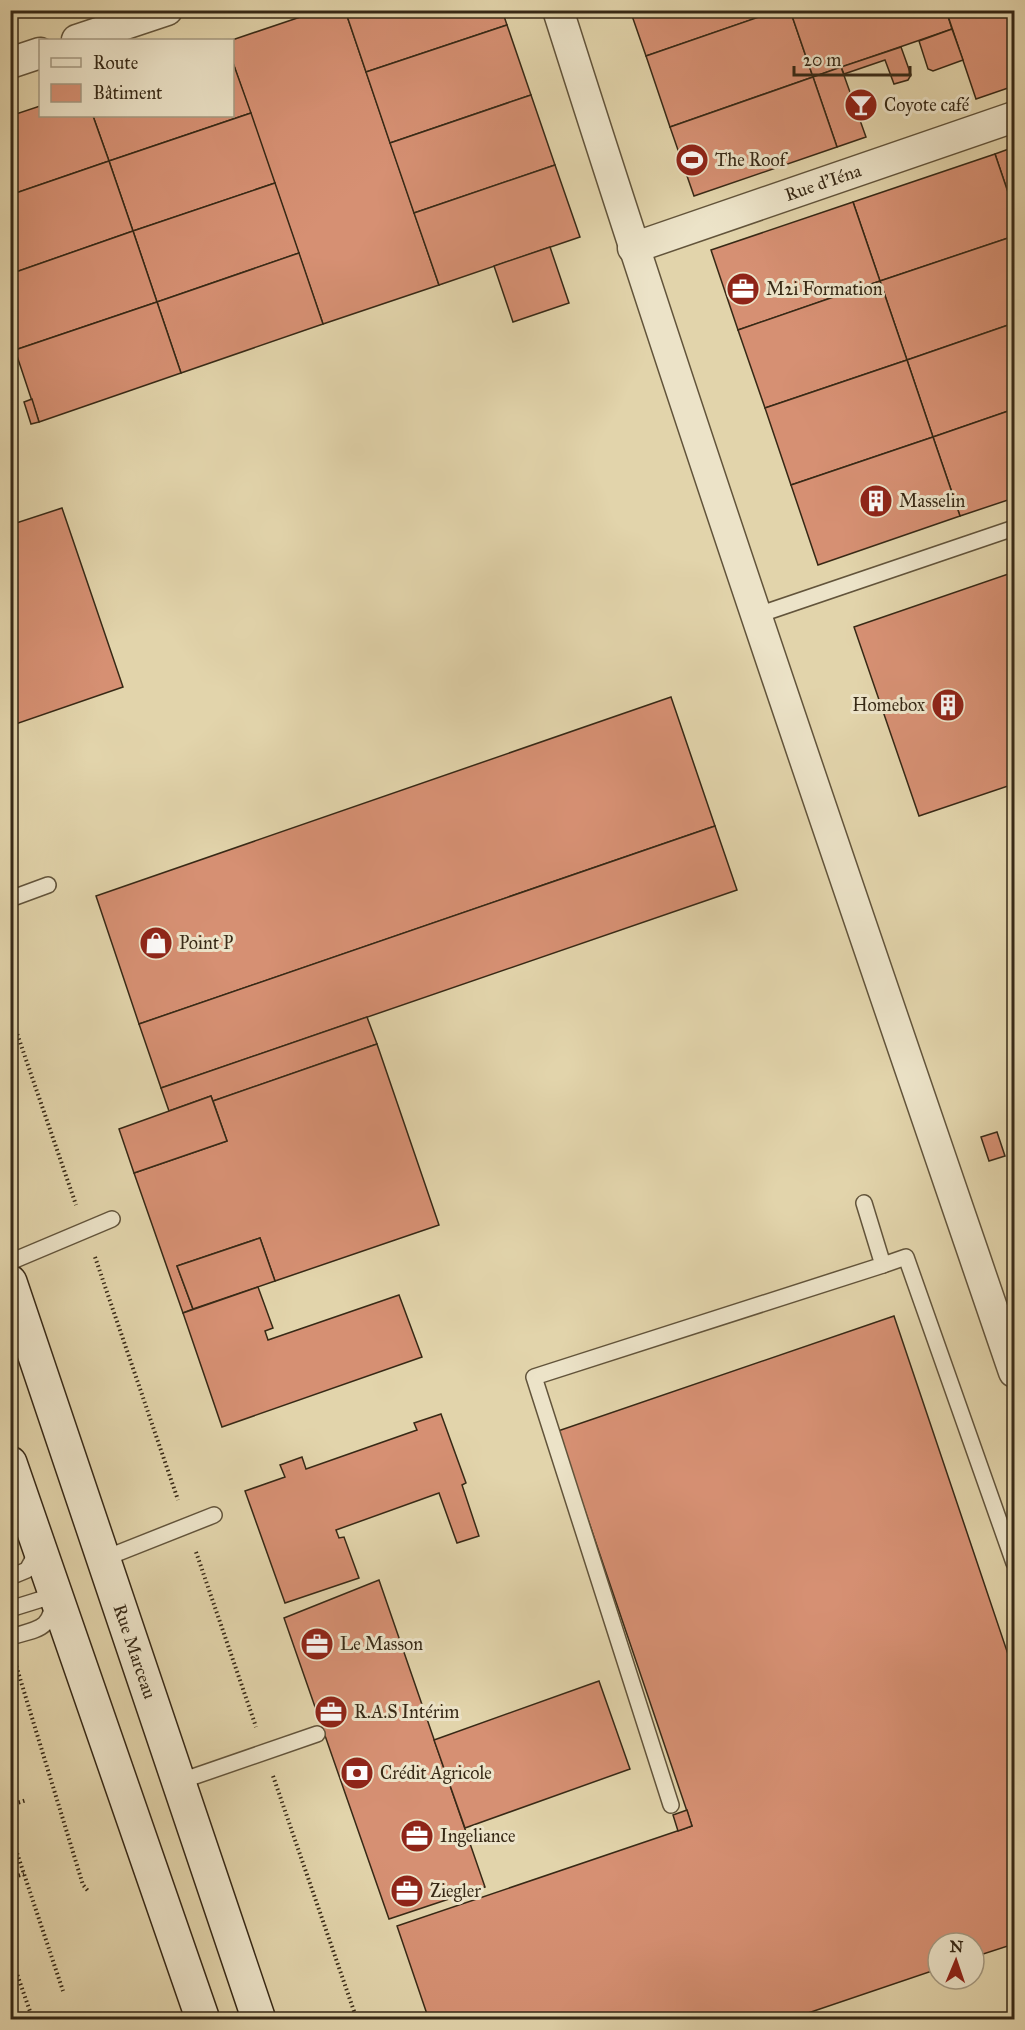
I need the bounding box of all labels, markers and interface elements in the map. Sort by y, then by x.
legend [39,39,234,117]
scale bar [794,39,910,77]
text: 20 m [803,49,841,71]
text: Route [93,52,138,74]
text: Bâtiment [93,82,163,104]
bar icon: Coyote café [843,87,879,123]
place label: Coyote café [884,94,970,116]
sports icon: The Roof [674,142,710,178]
place label: The Roof [715,149,789,171]
street label: Rue d'Iéna [782,159,864,206]
office icon: M2i Formation [725,271,761,307]
place label: M2i Formation [766,278,883,300]
building icon: Masselin [858,483,894,519]
place label: Masselin [899,490,966,512]
building icon: Homebox [930,687,966,723]
place label: Homebox [852,694,925,716]
shop icon: Point P [138,925,174,961]
place label: Point P [179,932,233,954]
street label: Rue Marceau [108,1601,161,1702]
office icon: Le Masson [299,1626,335,1662]
place label: Le Masson [340,1633,423,1655]
office icon: R.A.S Intérim [313,1694,349,1730]
place label: R.A.S Intérim [354,1701,459,1723]
bank icon: Crédit Agricole [339,1755,375,1791]
place label: Crédit Agricole [380,1762,492,1785]
office icon: Ingeliance [399,1818,435,1854]
place label: Ingeliance [440,1825,516,1848]
office icon: Ziegler [389,1873,425,1909]
place label: Ziegler [430,1880,481,1903]
north arrow [926,1931,986,1991]
text: N [949,1937,964,1956]

